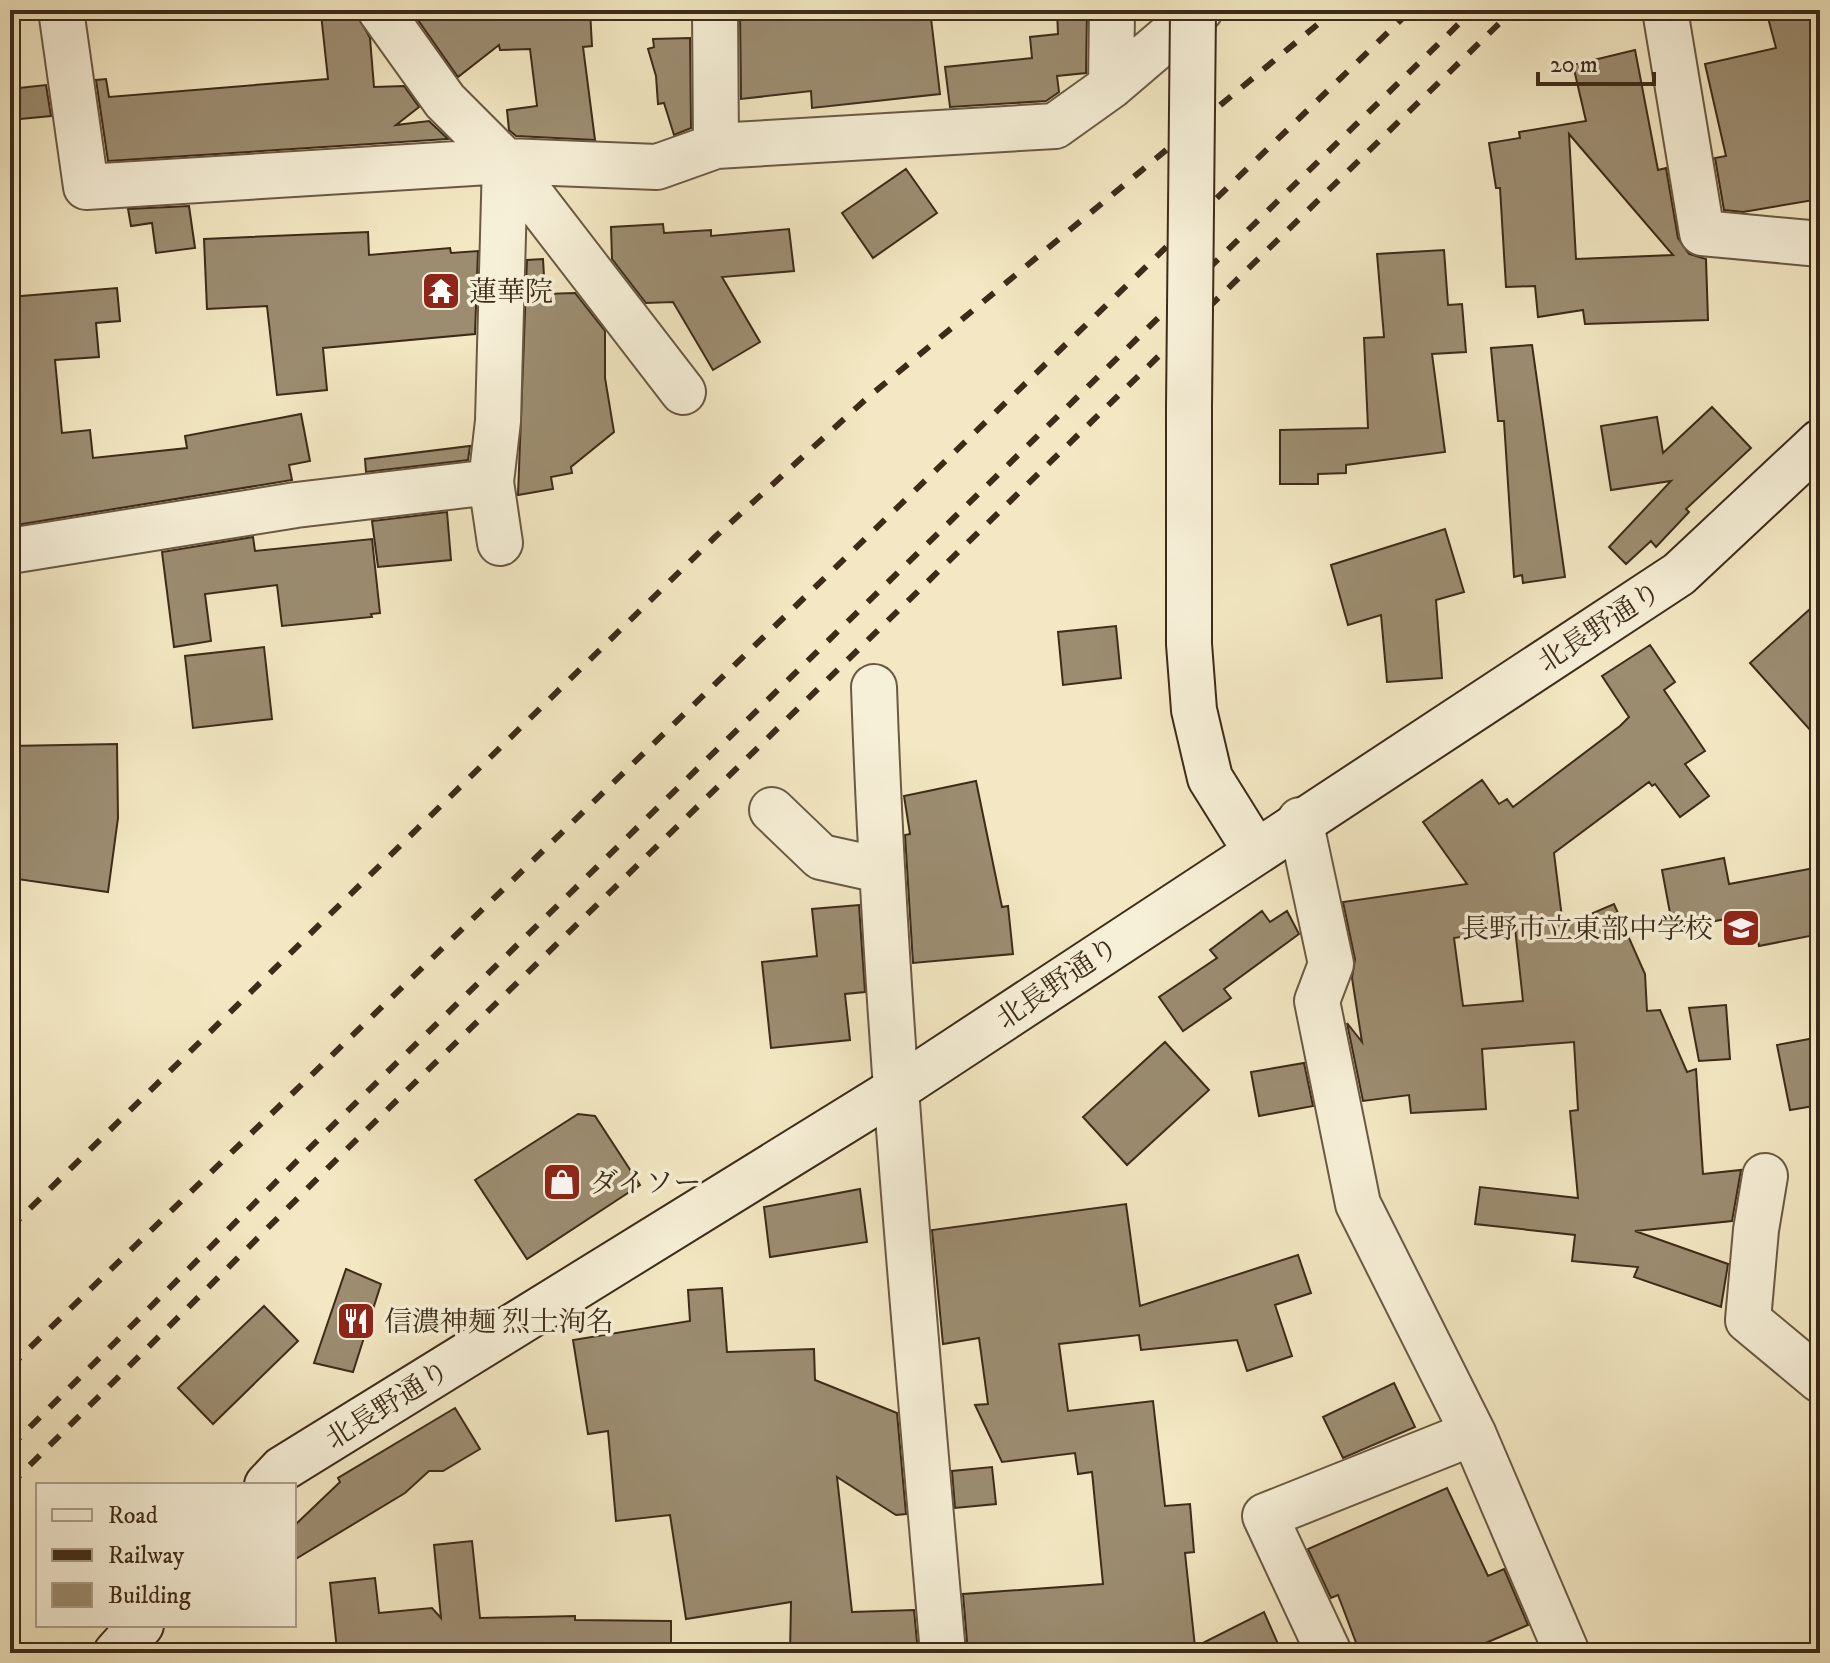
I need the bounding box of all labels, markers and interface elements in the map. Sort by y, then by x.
scale bar [1538,36,1654,86]
text: 20 m [1550,50,1598,80]
temple icon: 蓮華院 [420,270,462,312]
place label: 蓮華院 [469,275,553,310]
street label: 北長野通り [1532,574,1668,680]
school or university icon: 長野市立東部中学校 [1720,907,1762,949]
place label: 長野市立東部中学校 [1461,912,1713,947]
street label: 北長野通り [990,930,1126,1037]
shop icon: ダイソー [541,1161,583,1203]
place label: ダイソー [590,1166,701,1201]
restaurant icon: 信濃神麺 烈士洵名 [335,1300,377,1342]
place label: 信濃神麺 烈士洵名 [384,1305,614,1340]
street label: 北長野通り [319,1353,456,1457]
legend [36,1483,296,1627]
text: Road [108,1501,158,1531]
text: Railway [108,1541,185,1571]
text: Building [108,1581,191,1611]

